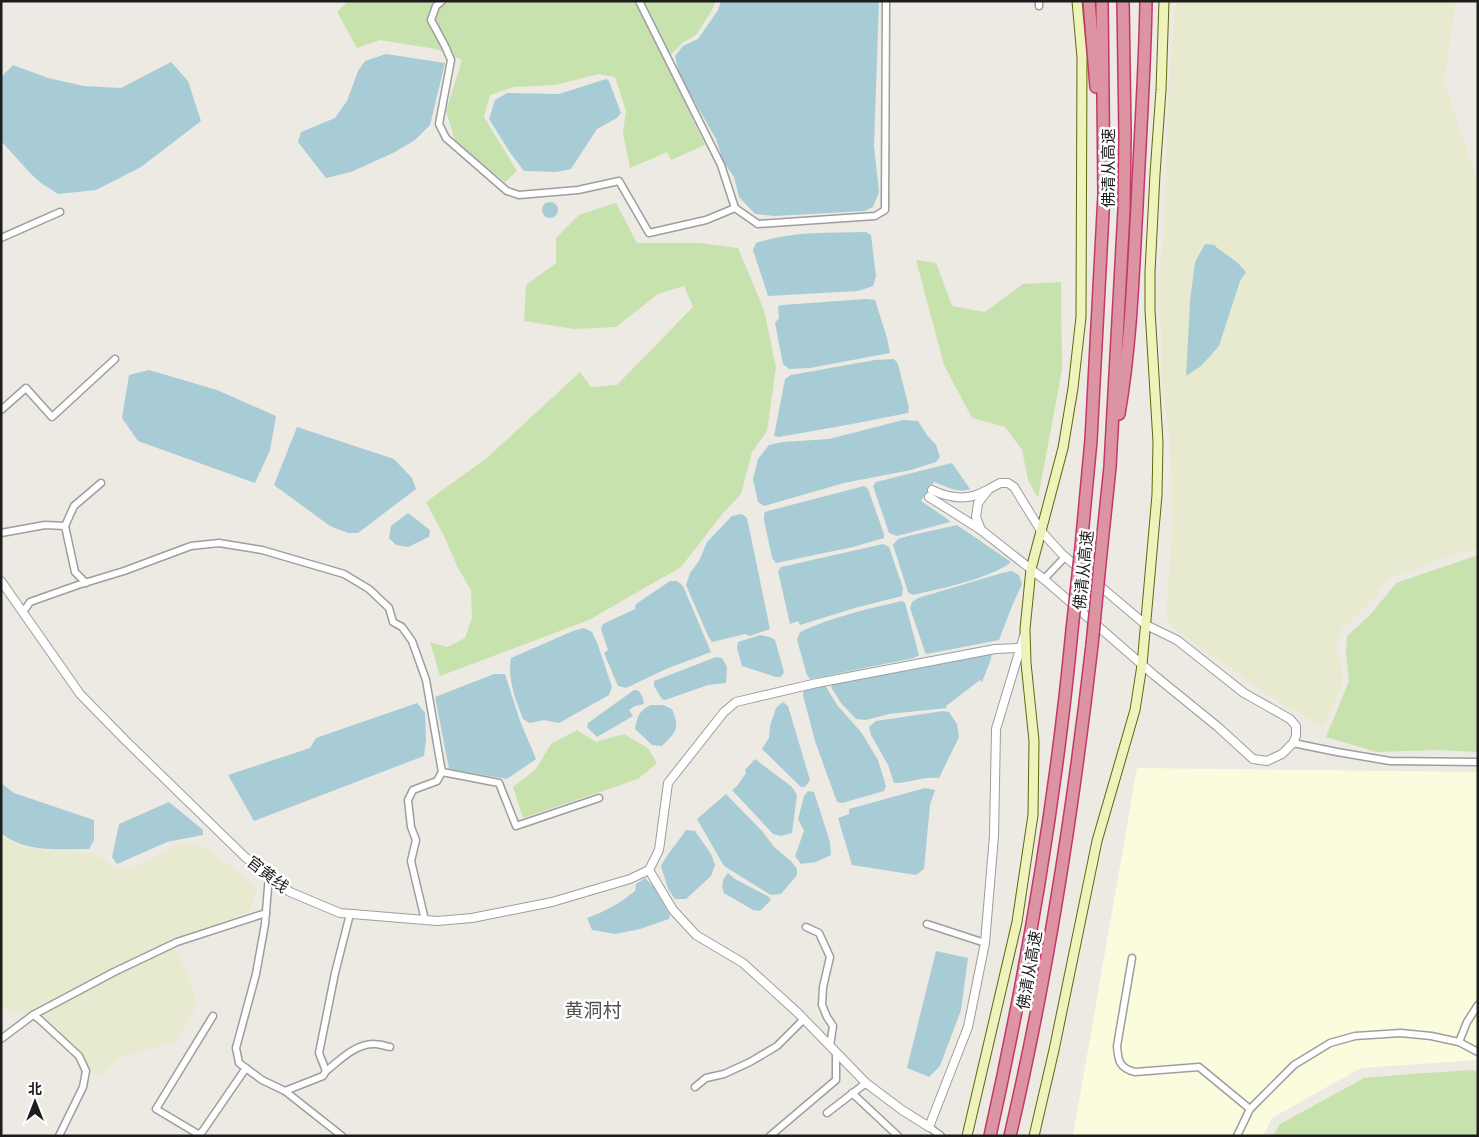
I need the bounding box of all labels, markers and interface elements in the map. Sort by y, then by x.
street label: 佛清从高速 [1099,128,1119,208]
street label: 佛清从高速 [1070,529,1098,611]
street label: 官黄线 [242,852,292,897]
street label: 佛清从高速 [1013,929,1047,1011]
district label: 黄洞村 [564,1000,622,1022]
north arrow [10,1077,60,1127]
text: 北 [28,1081,42,1098]

